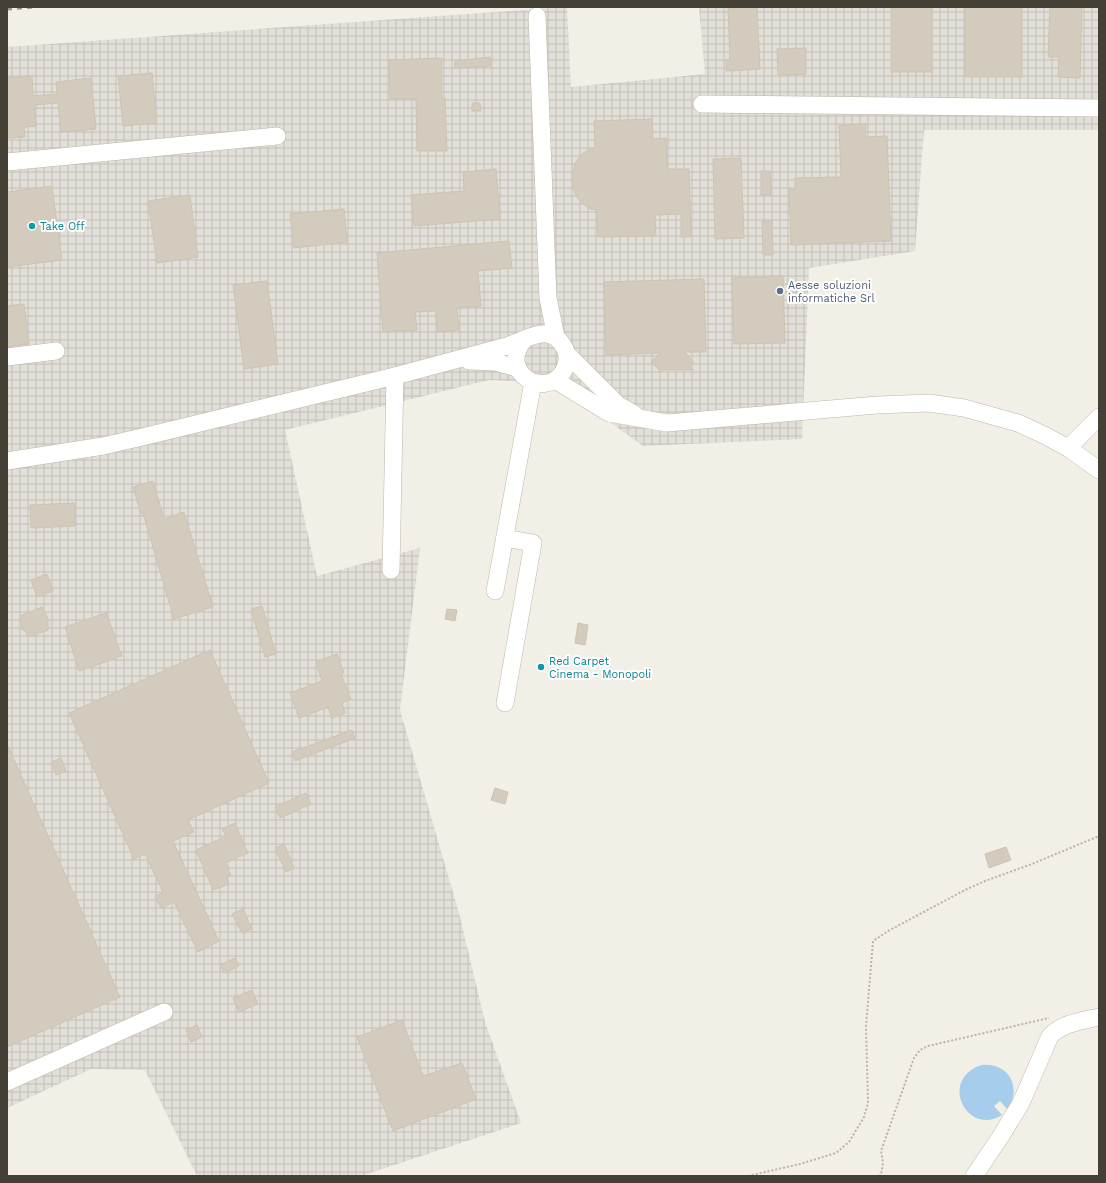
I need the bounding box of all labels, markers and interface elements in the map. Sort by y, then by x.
place label: Take Off [40,220,85,233]
marker: Take Off [27,221,37,231]
place label: Aesse soluzioni informatiche Srl [788,279,875,305]
marker: Aesse soluzioni informatiche Srl [775,286,785,296]
place label: Red Carpet Cinema - Monopoli [549,655,651,681]
marker: Red Carpet Cinema - Monopoli [536,662,546,672]

